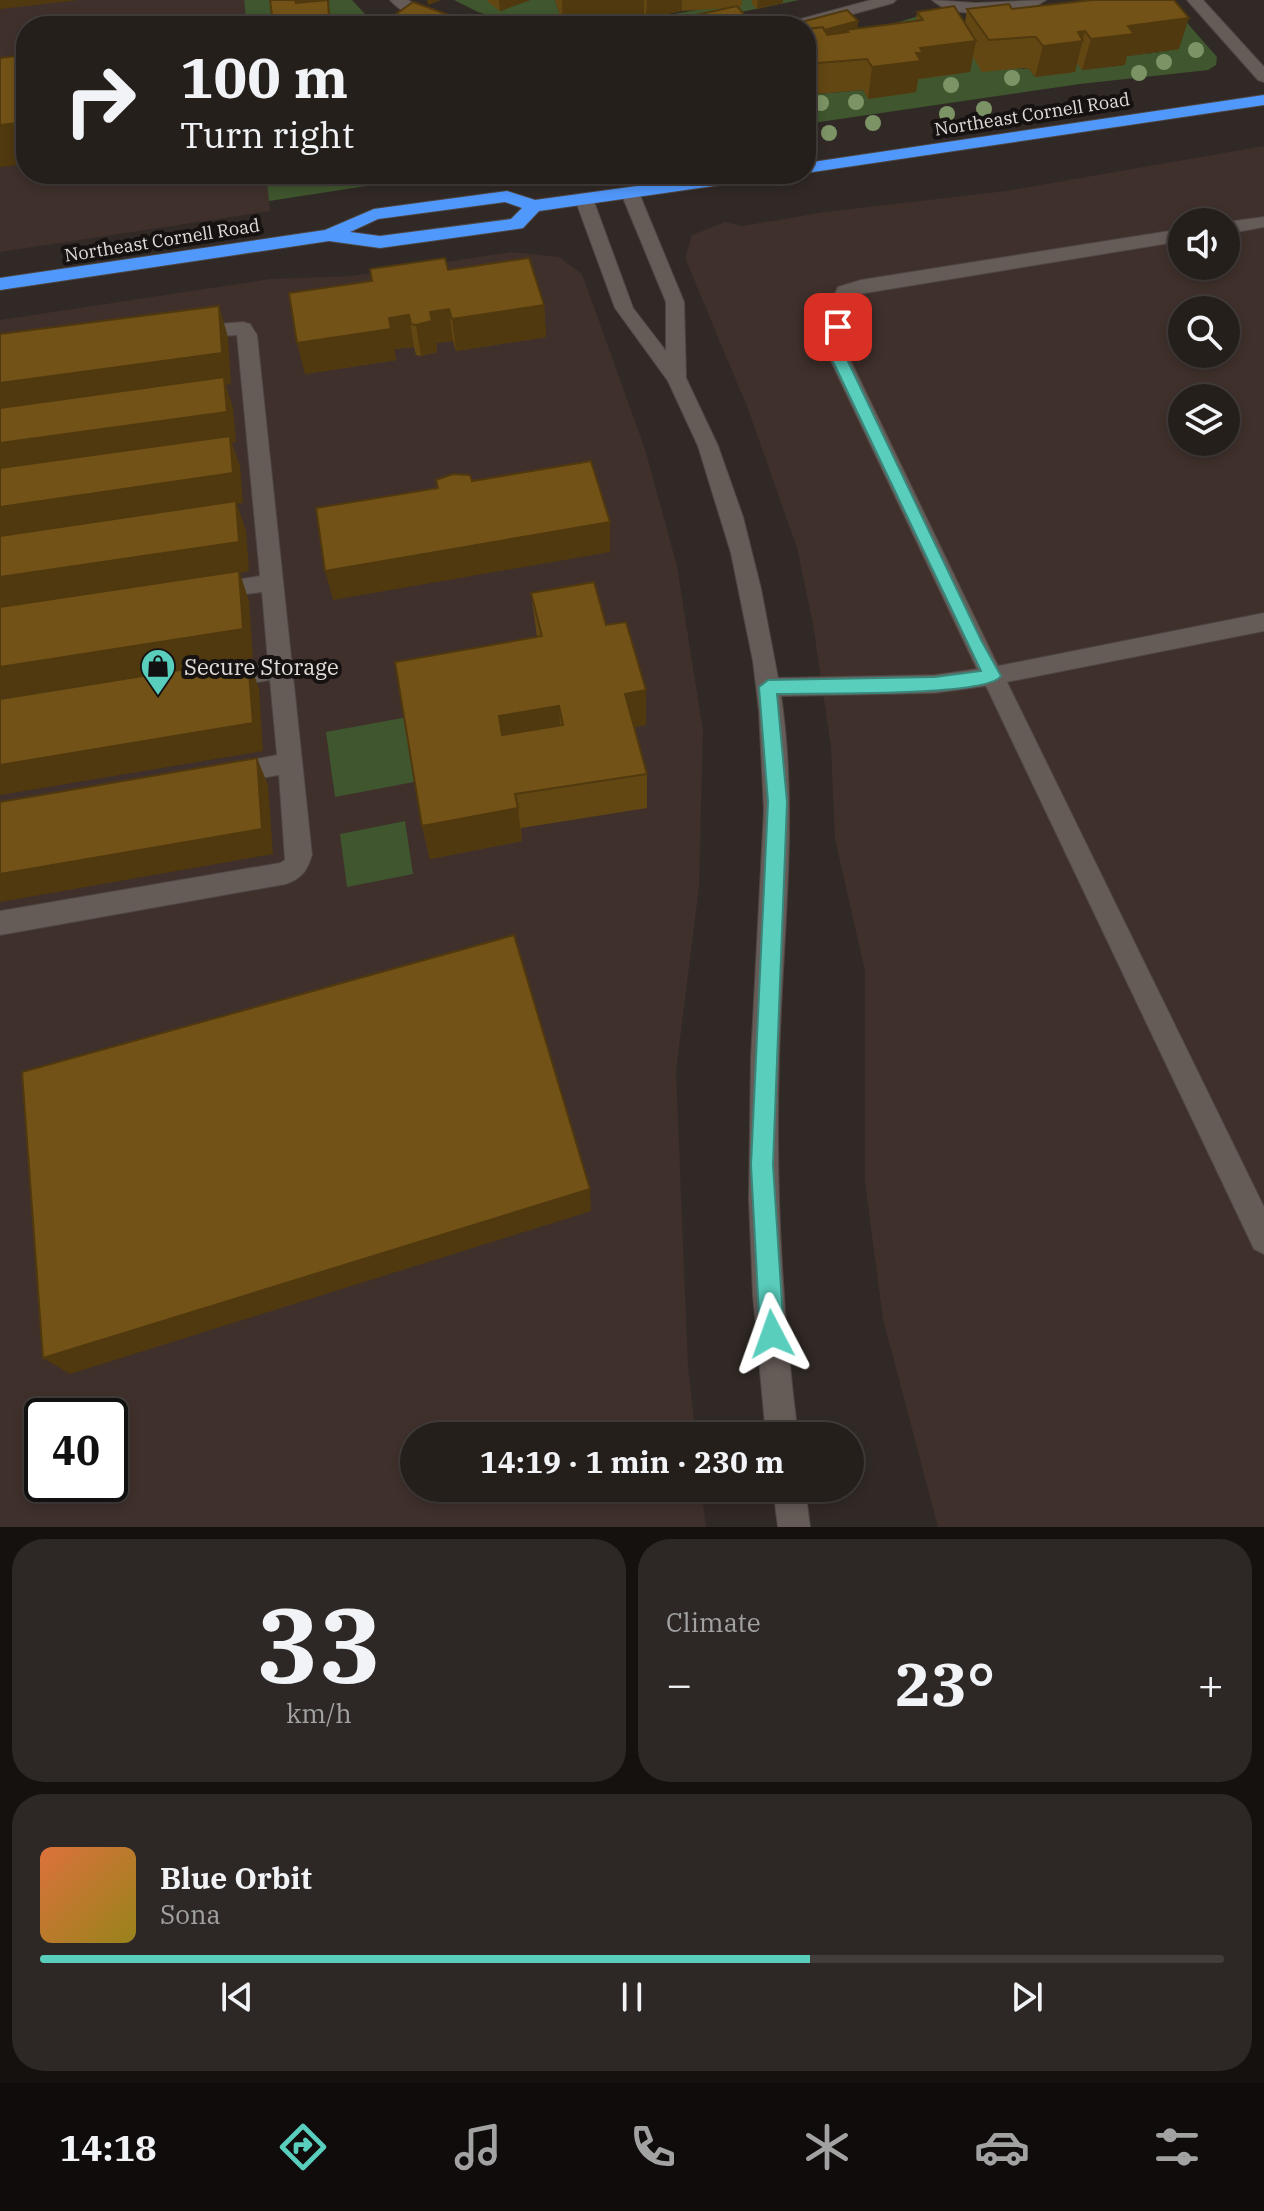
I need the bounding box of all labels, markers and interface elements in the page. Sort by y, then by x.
text: 100 m [180,41,348,113]
icon: right [48,48,152,152]
street label: Northeast Cornell Road [933,87,1131,141]
text: Turn right [180,111,354,158]
map controls [1168,208,1240,456]
button: sound [1168,208,1240,280]
street label: Northeast Cornell Road [63,213,261,267]
pin [804,293,872,361]
button: search [1168,296,1240,368]
icon: arrive [816,305,860,349]
button: layers [1168,384,1240,456]
shop icon: Secure Storage [139,647,177,697]
place label: Secure Storage [184,652,339,681]
position arrow [730,1292,814,1376]
speed limit sign: 40 [24,1398,128,1502]
text: 14:19 · 1 min · 230 m [480,1442,784,1481]
text: 33 [257,1576,381,1712]
text: Climate [666,1605,761,1639]
text: 23° [895,1644,995,1723]
text: − [666,1655,692,1712]
text: + [1198,1655,1224,1712]
text: km/h [286,1696,352,1730]
text: Blue Orbit [160,1858,312,1897]
text: Sona [160,1897,221,1931]
icon: previous [215,1975,259,2019]
icon: pause [610,1975,654,2019]
icon: next [1005,1975,1049,2019]
icon: directions [275,2119,331,2175]
icon: music [450,2119,506,2175]
icon: phone [625,2119,681,2175]
icon: climate [799,2119,855,2175]
icon: car [974,2119,1030,2175]
icon: filters [1149,2119,1205,2175]
text: 14:18 [59,2124,157,2171]

